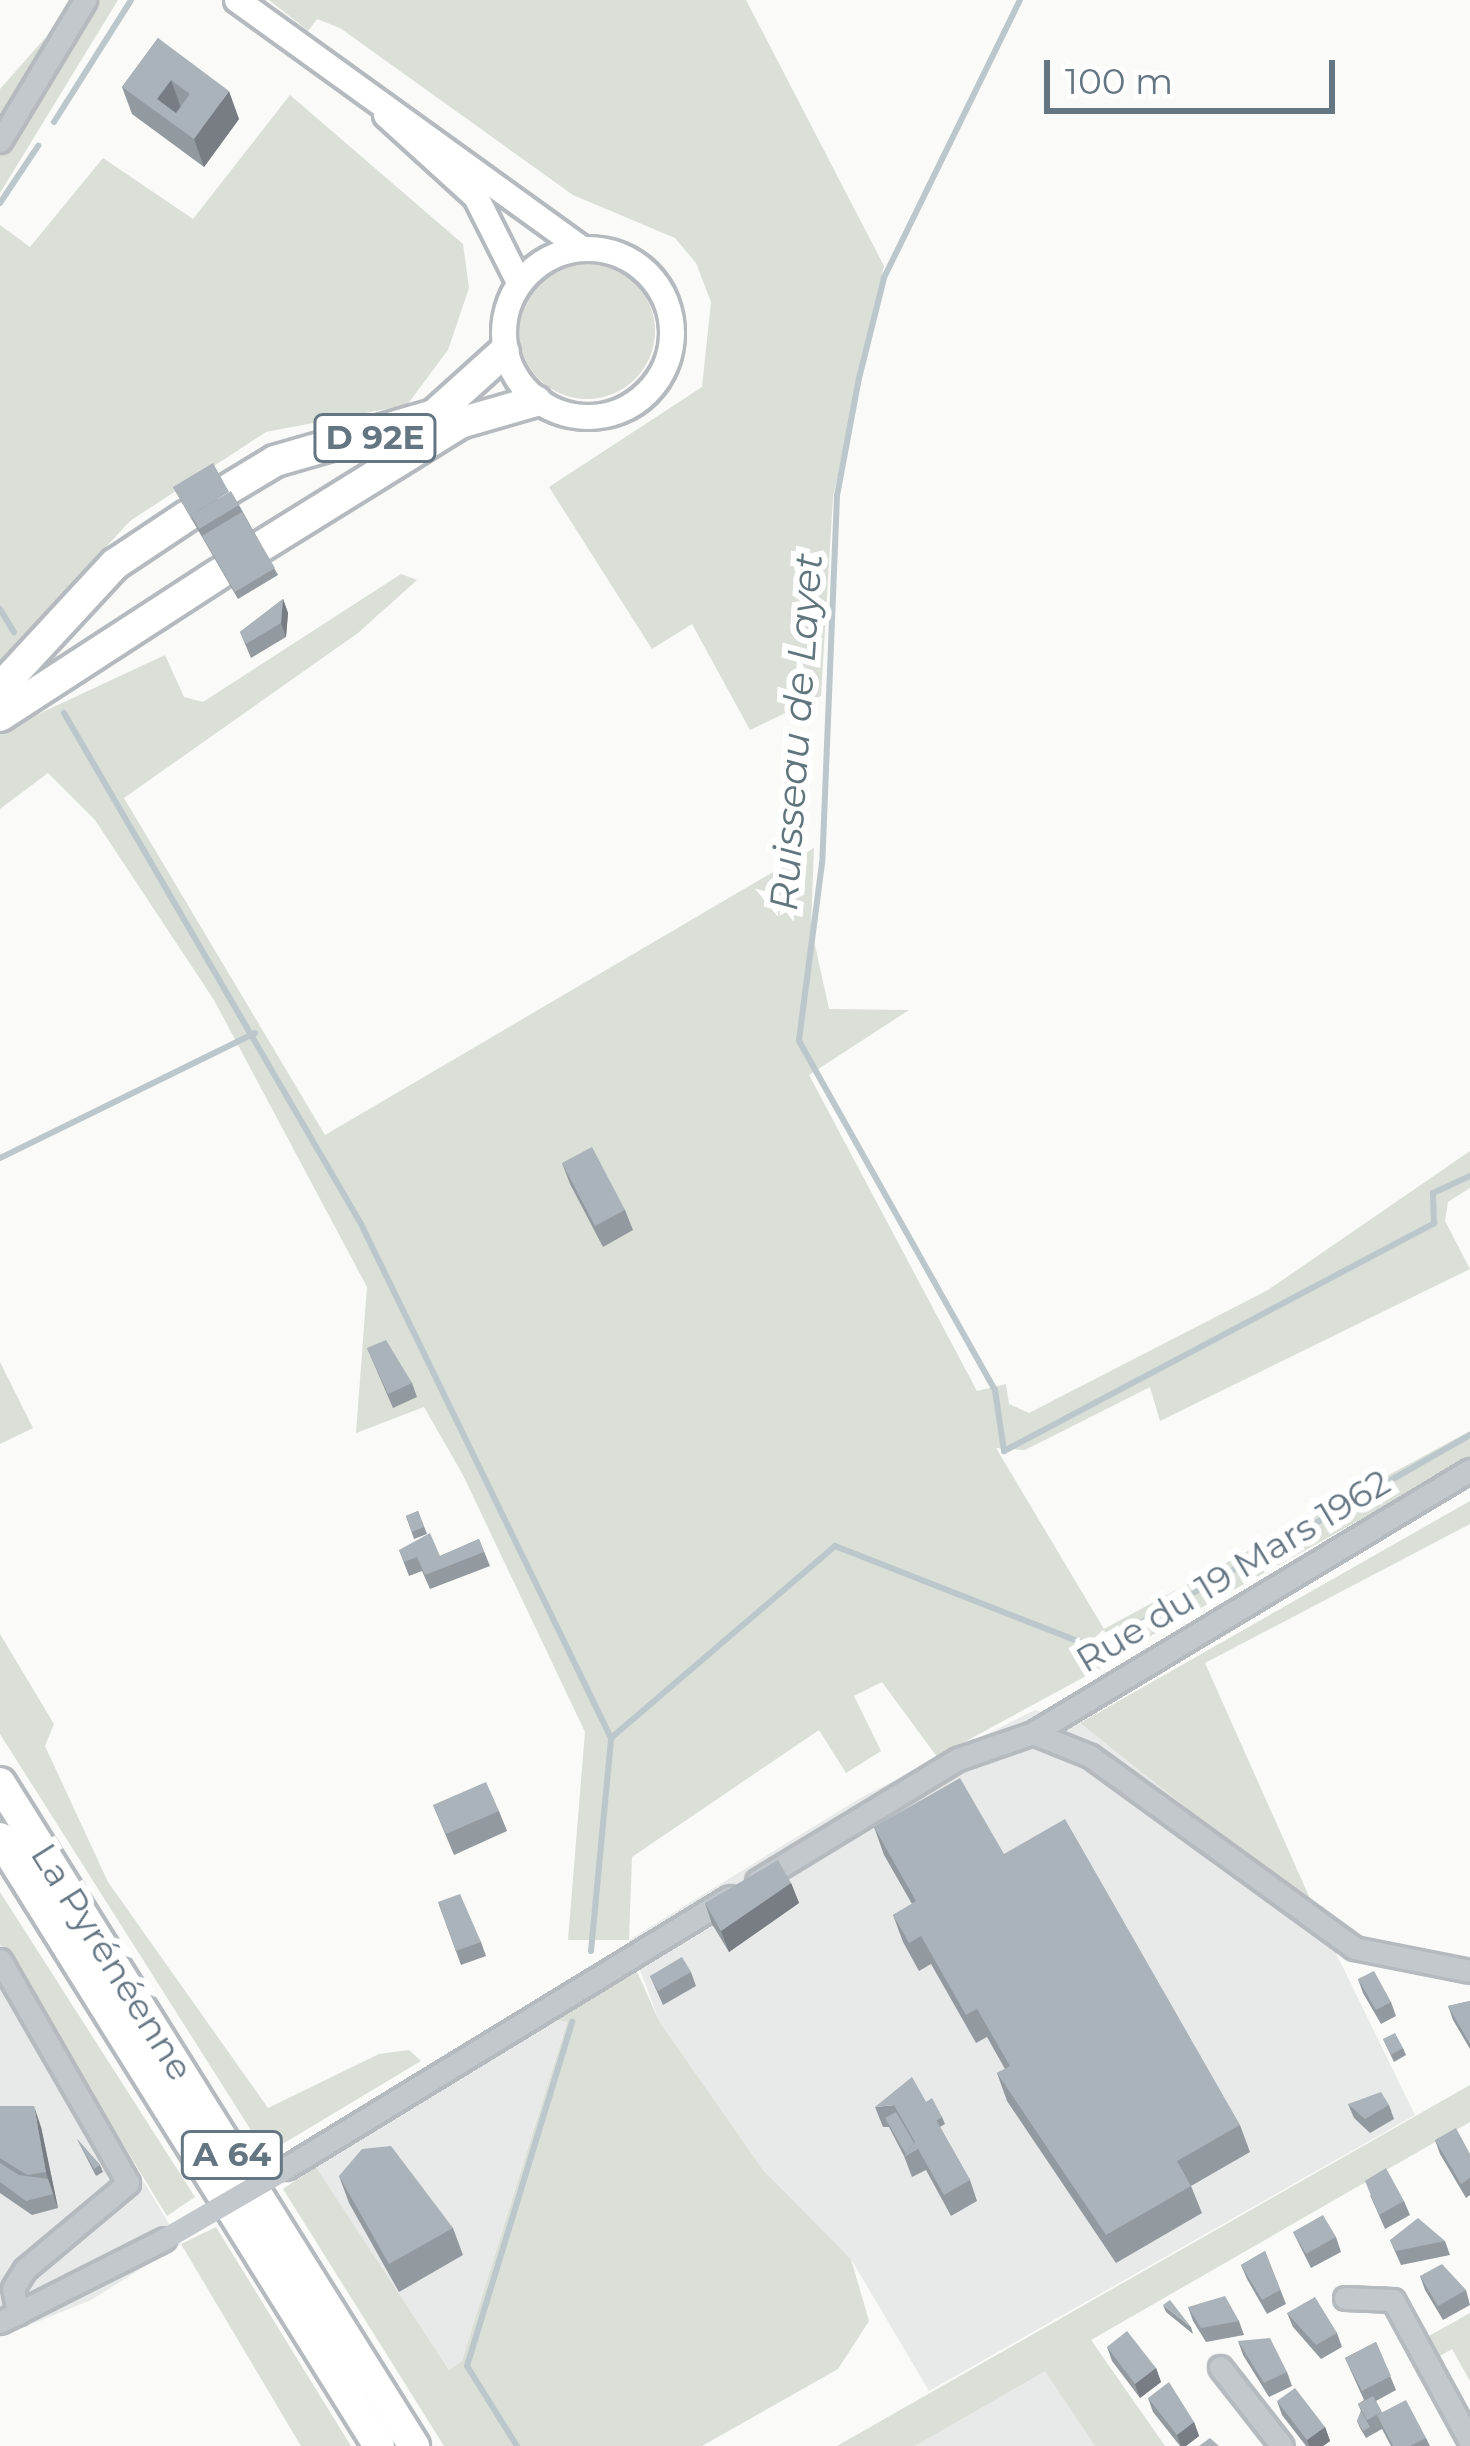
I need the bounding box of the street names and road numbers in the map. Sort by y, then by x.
road number: D 92E [312,411,438,465]
street label: Rue du 19 Mars 1962 [1068,1460,1398,1682]
street label: La Pyrénéenne [22,1836,202,2088]
road number: A 64 [178,2128,286,2182]

